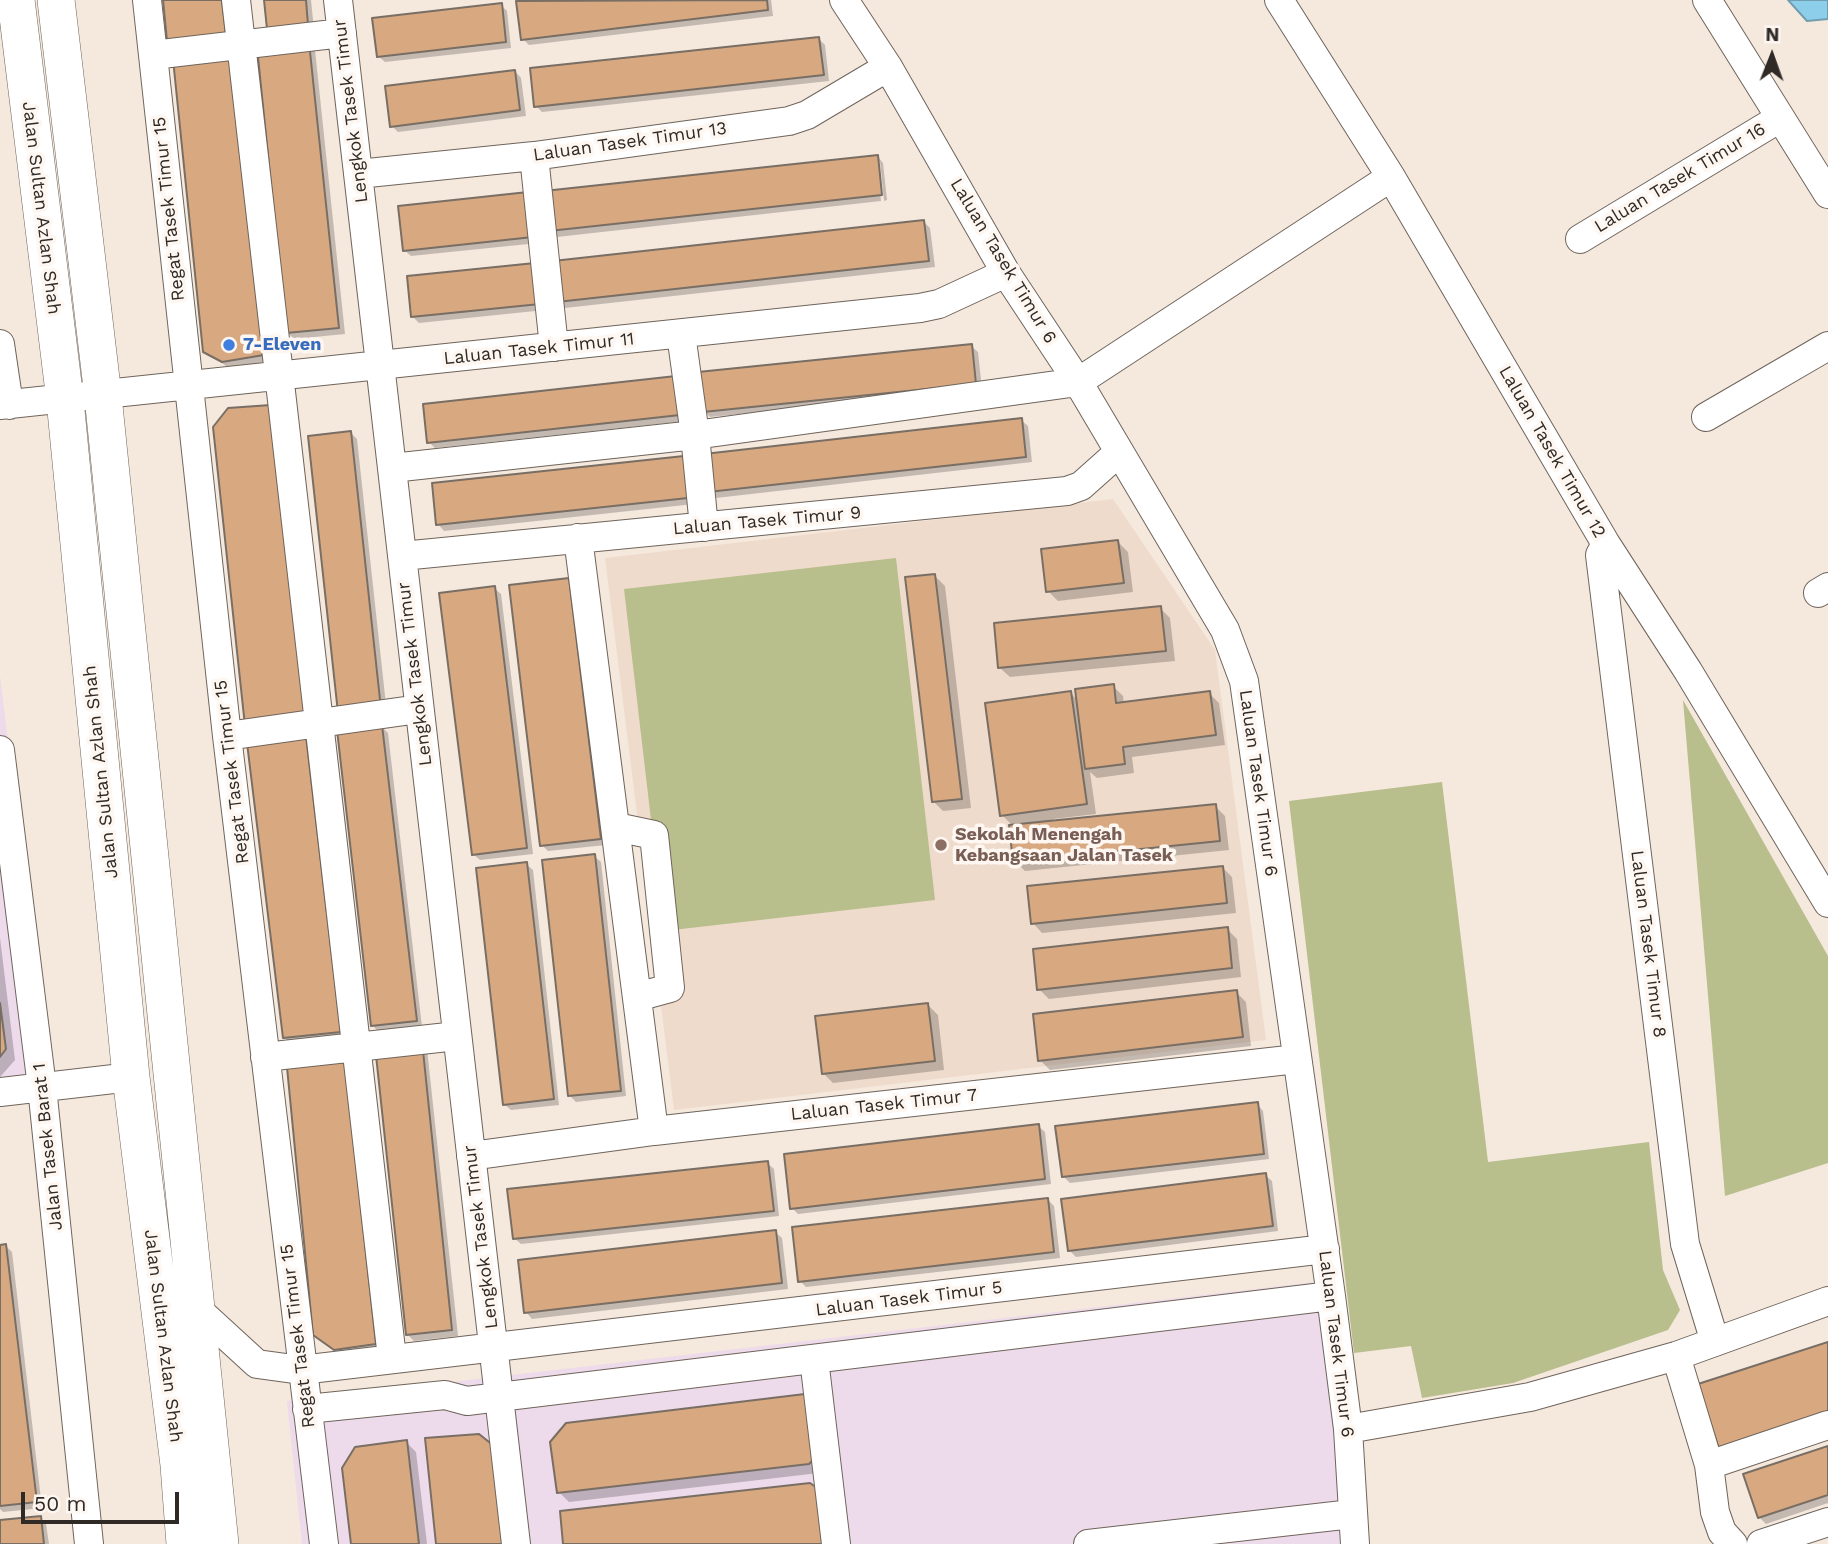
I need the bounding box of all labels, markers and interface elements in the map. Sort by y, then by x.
street label: Lengkok Tasek Timur [329,18,373,204]
north arrow [1737,21,1807,91]
text: N [1765,23,1780,46]
street label: Jalan Sultan Azlan Shah [17,100,65,316]
street label: Regat Tasek Timur 15 [149,116,189,302]
street label: Laluan Tasek Timur 13 [532,118,728,166]
street label: Laluan Tasek Timur 16 [1591,118,1769,238]
street label: Laluan Tasek Timur 6 [945,175,1061,347]
street label: Laluan Tasek Timur 11 [443,328,635,370]
place label: 7-Eleven [243,334,321,356]
marker: 7-Eleven [221,337,237,353]
street label: Laluan Tasek Timur 12 [1494,362,1610,542]
street label: Laluan Tasek Timur 9 [672,502,862,540]
street label: Lengkok Tasek Timur [393,581,437,767]
street label: Jalan Sultan Azlan Shah [79,664,123,880]
street label: Regat Tasek Timur 15 [210,679,254,865]
street label: Laluan Tasek Timur 6 [1234,688,1282,878]
place label: Sekolah Menengah Kebangsaan Jalan Tasek [955,824,1173,866]
marker: Sekolah Menengah Kebangsaan Jalan Tasek [933,837,949,853]
street label: Laluan Tasek Timur 8 [1626,849,1670,1039]
street label: Jalan Tasek Barat 1 [28,1062,68,1232]
street label: Laluan Tasek Timur 7 [790,1084,978,1126]
street label: Lengkok Tasek Timur [459,1144,503,1330]
street label: Jalan Sultan Azlan Shah [139,1228,187,1444]
street label: Regat Tasek Timur 15 [276,1243,320,1429]
street label: Laluan Tasek Timur 6 [1314,1249,1358,1439]
street label: Laluan Tasek Timur 5 [814,1277,1004,1321]
scale bar [24,1478,182,1522]
text: 50 m [34,1491,86,1516]

